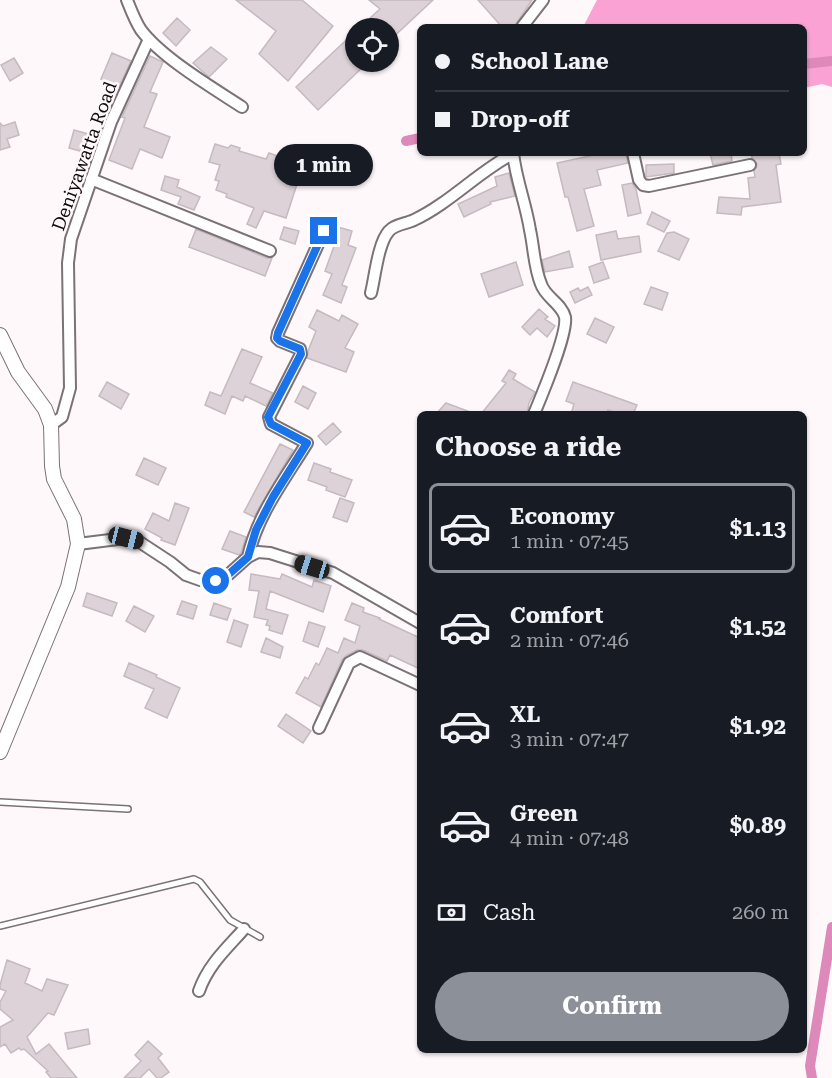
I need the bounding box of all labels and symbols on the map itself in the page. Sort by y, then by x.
street label: Deniyawatta Road [47,78,121,233]
callout: 1 min [274,144,374,186]
route end [310,217,337,244]
car [106,525,146,551]
car [292,553,332,581]
route start [202,567,229,594]

